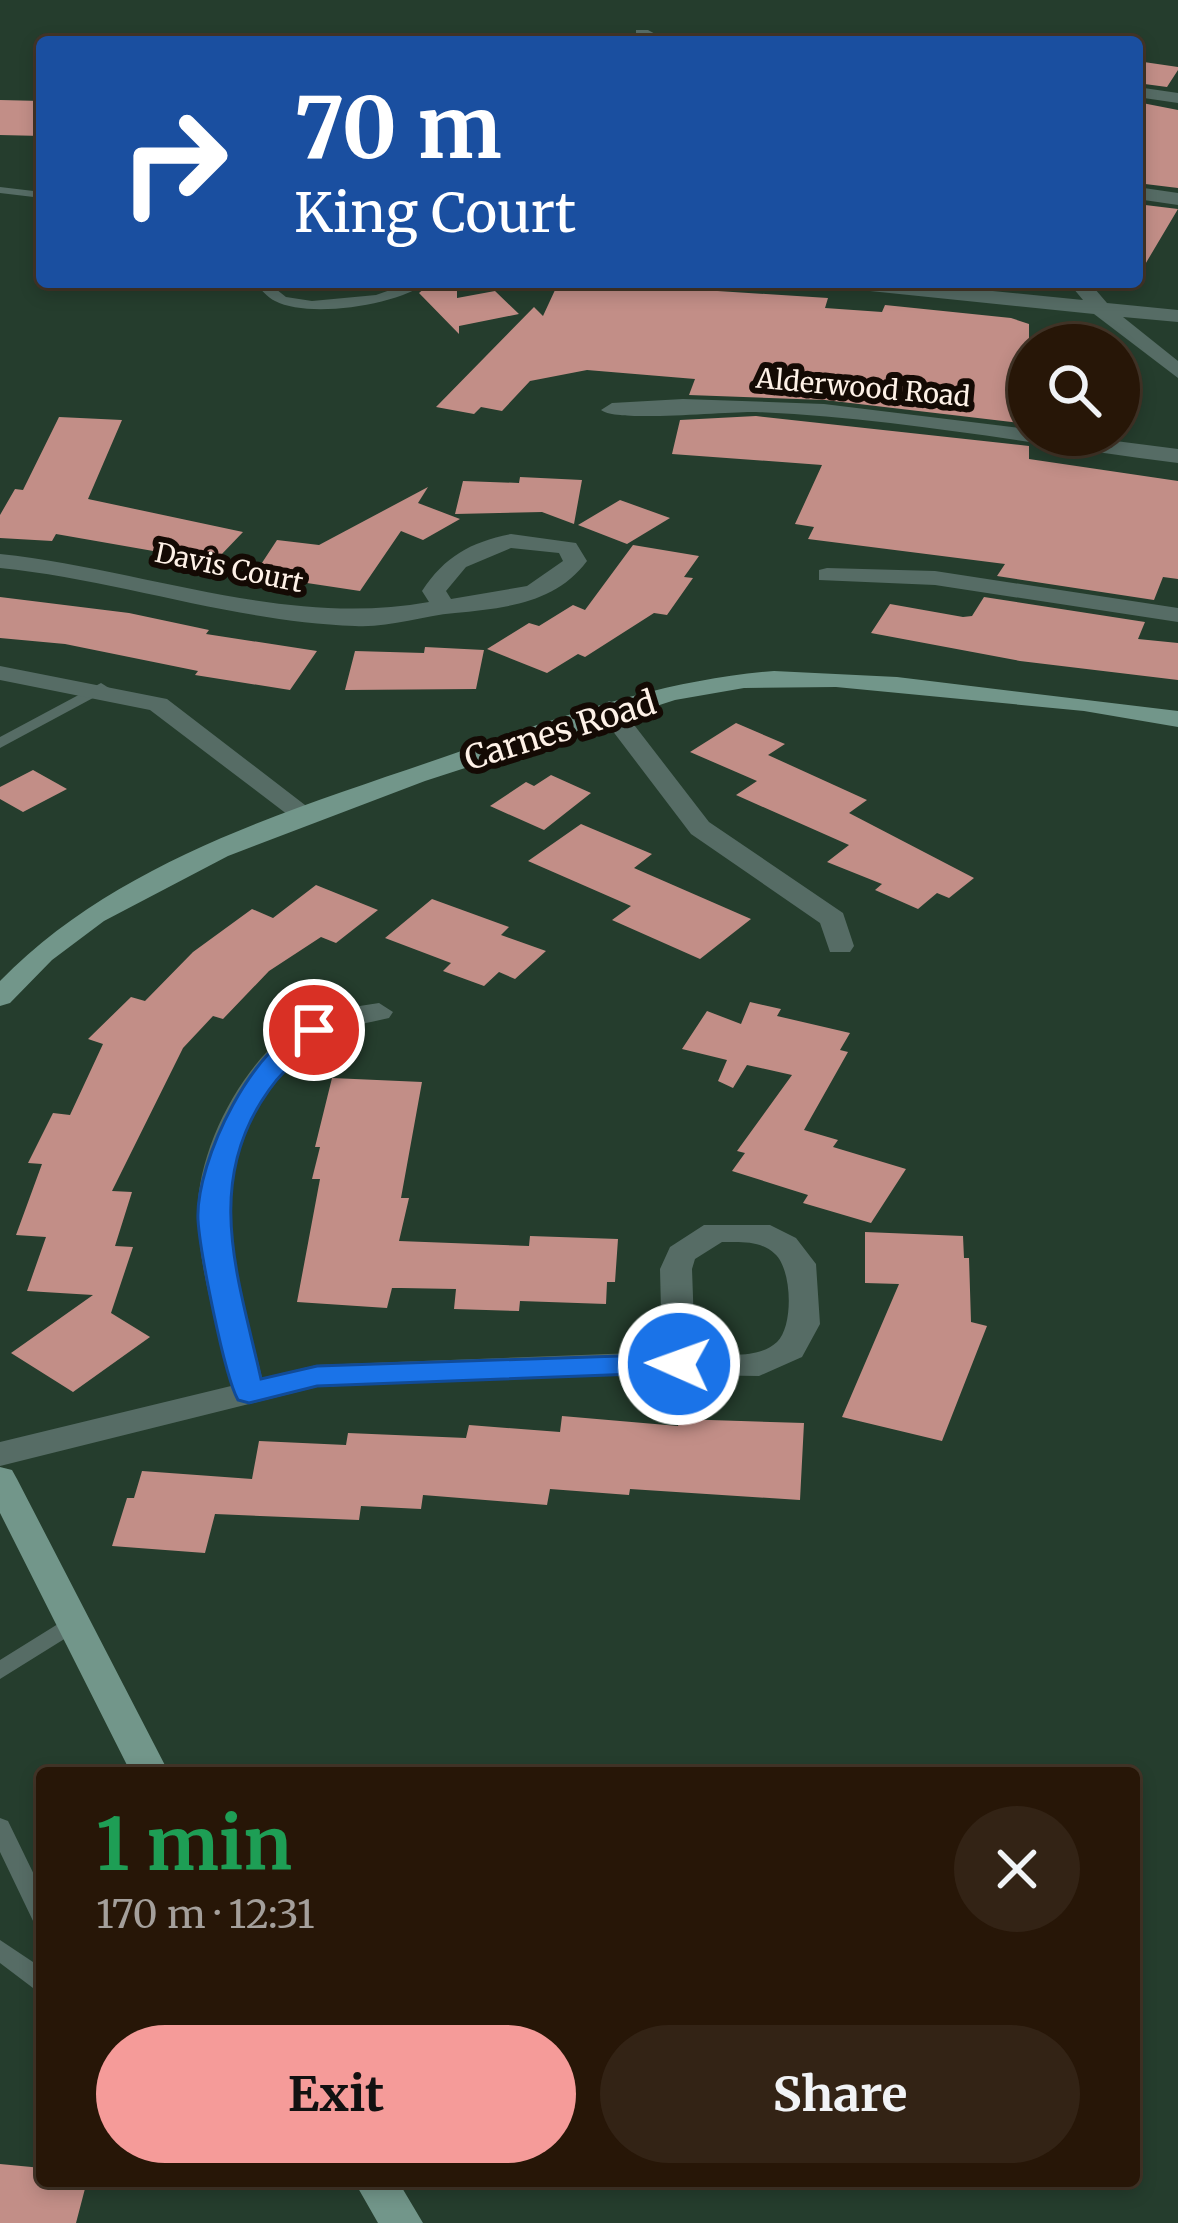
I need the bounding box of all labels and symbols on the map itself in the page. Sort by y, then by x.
street label: Alderwood Road [754,361,972,413]
street label: Davis Court [152,535,307,599]
street label: Carnes Road [460,682,661,779]
pin [263,979,365,1081]
position arrow [616,1301,742,1427]

